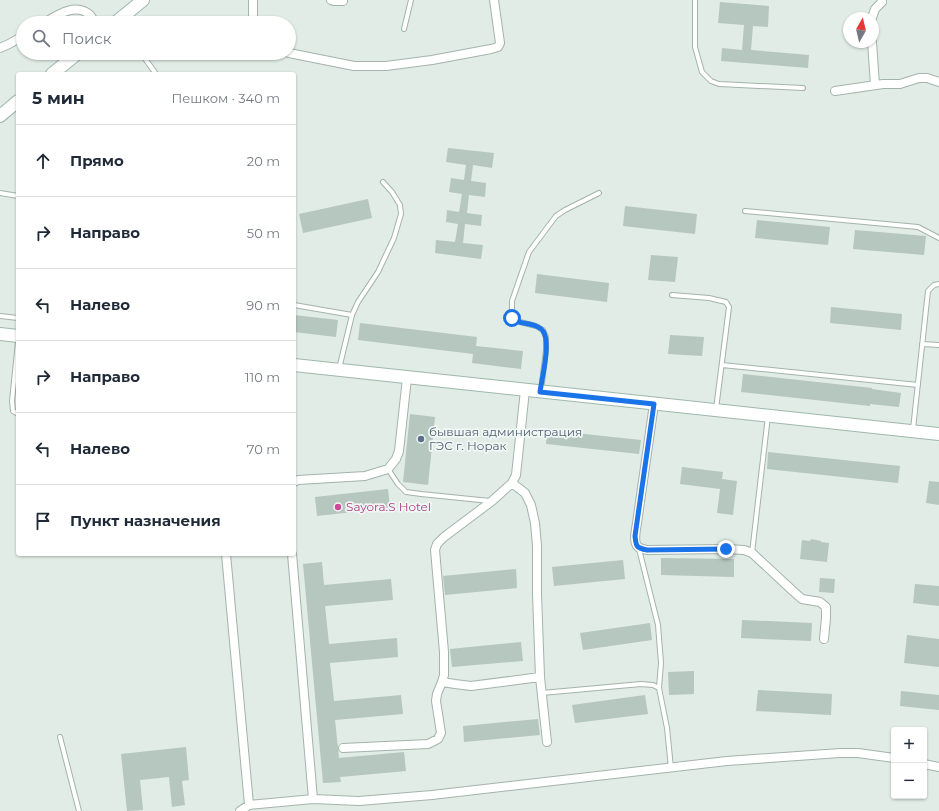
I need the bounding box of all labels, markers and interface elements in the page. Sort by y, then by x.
north arrow [843,12,879,48]
search box [16,16,296,60]
icon: search [30,27,52,49]
text: Поиск [62,29,111,48]
text: 5 мин [32,88,85,108]
text: Пешком · 340 m [171,90,280,106]
icon: ahead [32,150,54,172]
text: Прямо [70,151,124,170]
text: 20 m [247,153,280,169]
icon: right [32,222,54,244]
text: Направо [70,223,140,242]
text: 50 m [247,225,280,241]
icon: left [32,294,54,316]
text: Налево [70,295,130,314]
text: 90 m [246,297,280,313]
route start [503,309,521,327]
icon: right [32,366,54,388]
text: Направо [70,367,140,386]
text: 110 m [245,369,280,385]
place label: бывшая администрация ГЭС г. Норак [429,424,582,453]
marker: бывшая администрация ГЭС г. Норак [416,434,426,444]
icon: left [32,438,54,460]
text: Налево [70,439,130,458]
text: 70 m [247,441,280,457]
place label: Sayora.S Hotel [346,499,431,514]
marker: Sayora.S Hotel [333,502,343,512]
icon: arrive [32,510,54,532]
text: Пункт назначения [70,511,221,530]
route end [717,540,735,558]
map controls [891,727,927,799]
button: + [891,727,927,763]
button: − [891,763,927,799]

